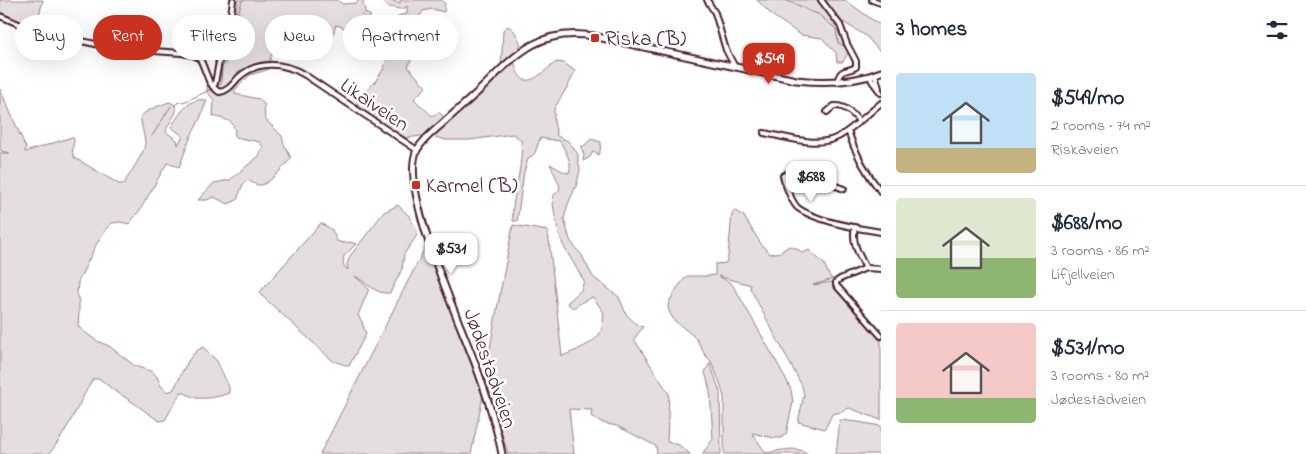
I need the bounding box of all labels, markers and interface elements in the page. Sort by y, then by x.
chip: Buy [15,15,83,60]
chip: Rent [93,15,162,60]
chip: Filters [172,15,255,60]
chip: New [265,15,333,60]
chip: Apartment [343,15,458,60]
text: 3 homes [896,15,967,45]
icon: filters [1263,16,1291,44]
place label: Riska (B) [605,25,686,55]
marker: Riska (B) [589,32,601,44]
pin: $549 [739,42,799,85]
text: $549 [754,47,784,71]
street label: Likaiveien [333,72,414,140]
text: $549/mo [1051,84,1124,114]
icon: home [936,93,996,153]
text: 2 rooms · 74 m² [1051,114,1151,138]
text: Riskaveien [1051,138,1118,162]
pin: $688 [781,160,841,203]
text: $688 [797,165,825,189]
place label: Karmel (B) [426,172,518,202]
marker: Karmel (B) [410,179,422,191]
text: $688/mo [1051,209,1122,239]
icon: home [936,218,996,278]
pin: $531 [421,232,481,275]
text: $531 [436,237,466,261]
text: 3 rooms · 86 m² [1051,239,1149,263]
text: Lifjellveien [1051,263,1115,287]
street label: Jødestadveien [455,305,524,433]
text: $531/mo [1051,334,1125,364]
icon: home [936,343,996,403]
text: 3 rooms · 80 m² [1051,364,1149,388]
text: Jødestadveien [1051,388,1146,412]

